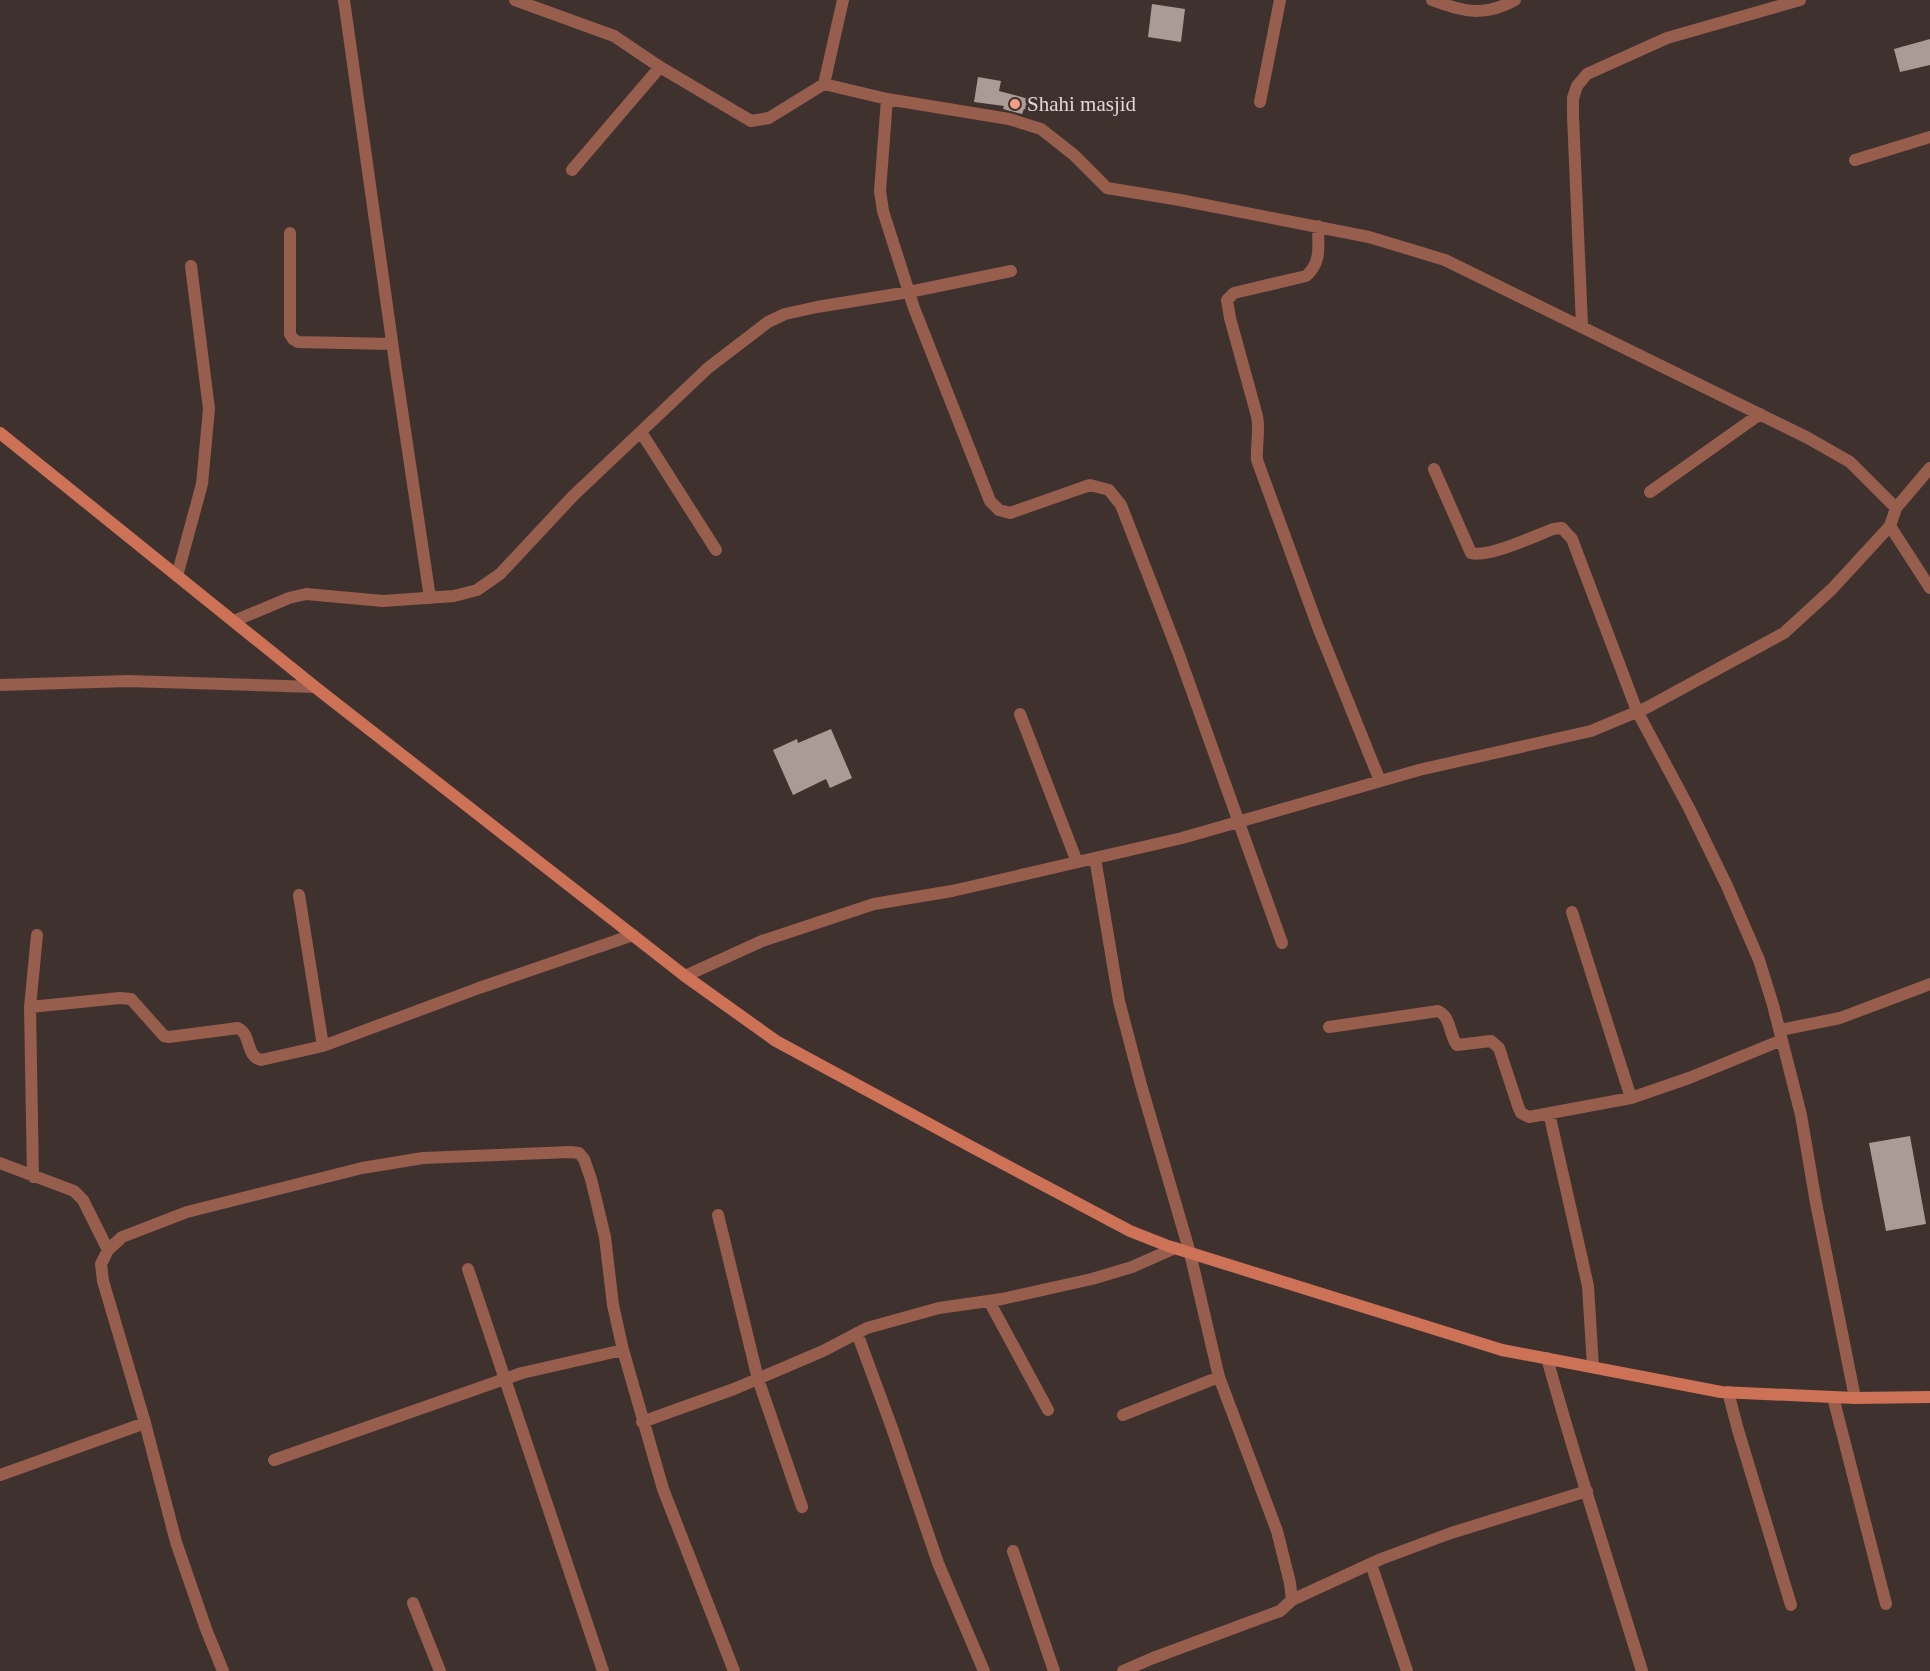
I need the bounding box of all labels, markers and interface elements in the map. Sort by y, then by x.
place label: Shahi masjid [1027,92,1137,116]
marker: Shahi masjid [1008,97,1022,111]

